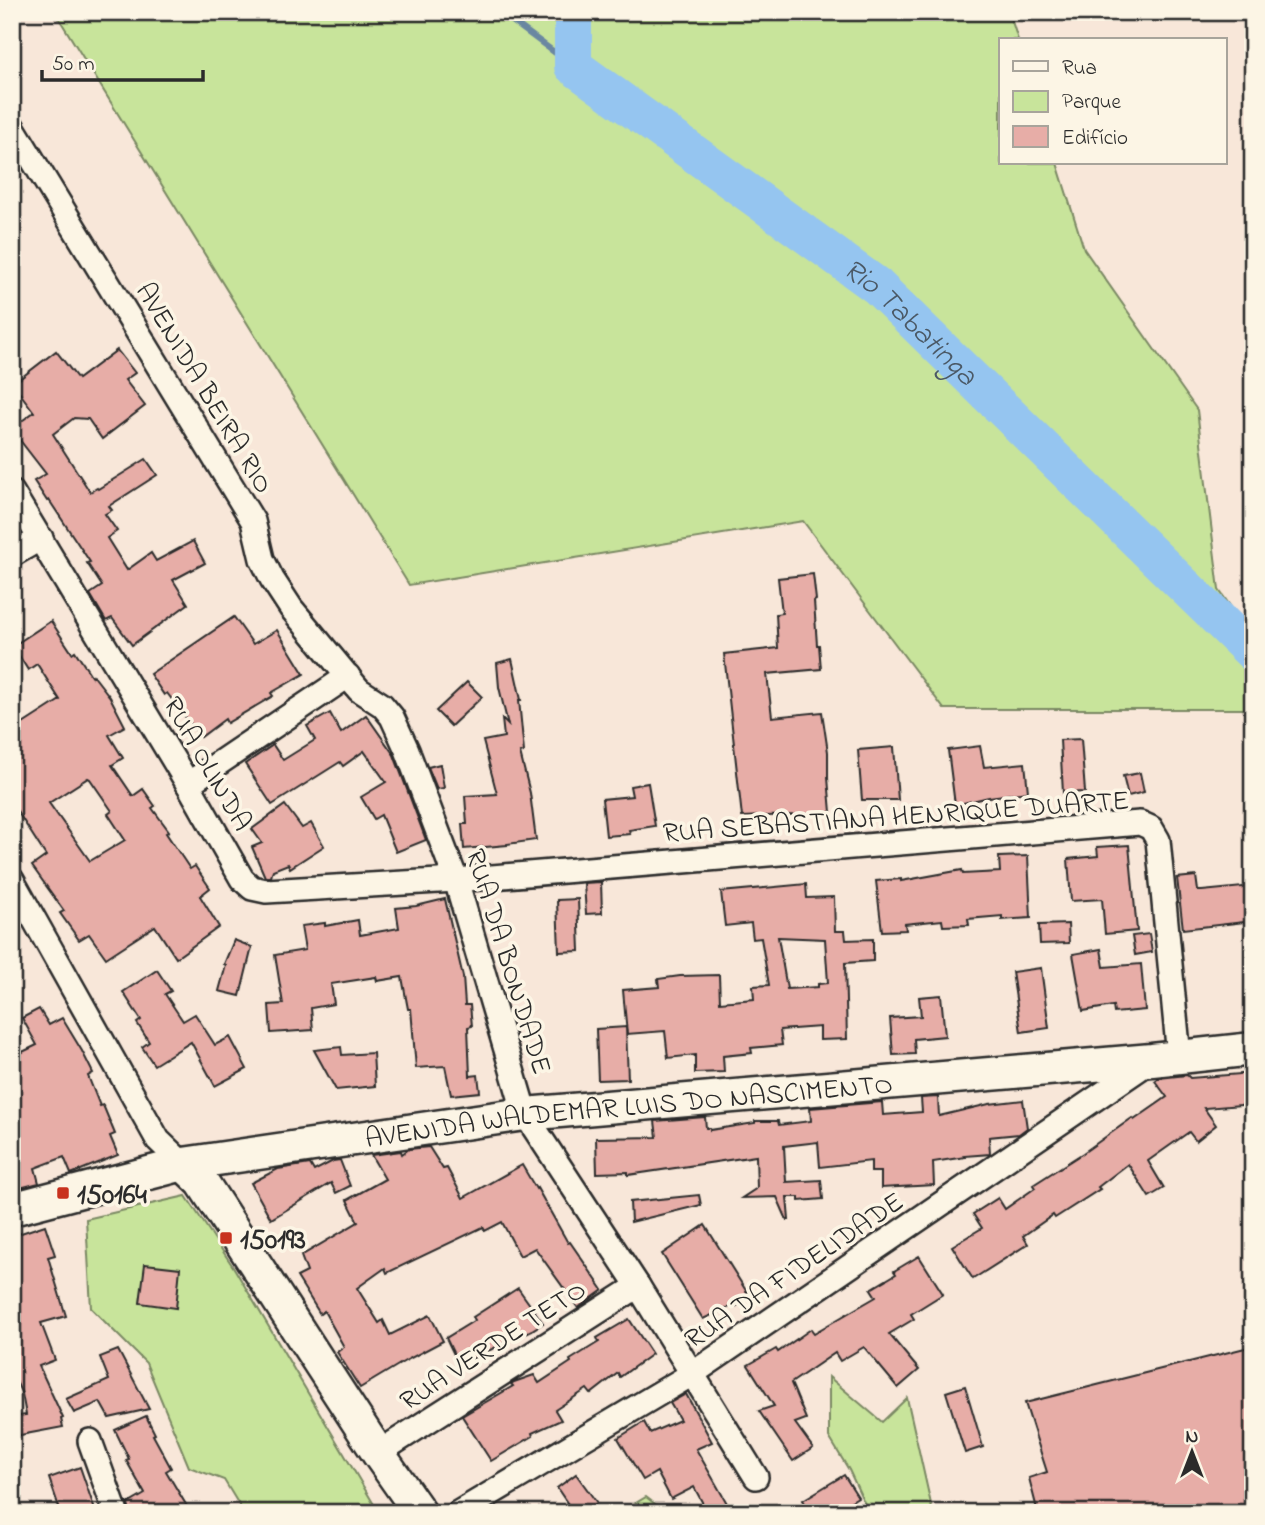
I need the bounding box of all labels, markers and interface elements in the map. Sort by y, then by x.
scale bar [42,38,203,82]
legend [999,38,1226,164]
text: 50 m [52,50,95,80]
text: Rua [1062,54,1097,84]
text: Parque [1062,88,1121,118]
text: Edifício [1062,124,1128,154]
water label: Rio Tabatinga [833,249,987,398]
street label: AVENIDA BEIRA RIO [124,275,282,502]
street label: RUA OLINDA [151,690,261,840]
street label: RUA SEBASTIANA HENRIQUE DUARTE [662,782,1131,855]
street label: RUA DA BONDADE [453,844,560,1080]
street label: AVENIDA WALDEMAR LUIS DO NASCIMENTO [363,1065,894,1161]
place label: 150164 [77,1176,147,1217]
street label: RUA DA FIDELIDADE [677,1183,913,1361]
marker: 150164 [55,1185,71,1201]
place label: 150193 [240,1221,306,1262]
marker: 150193 [218,1230,234,1246]
street label: RUA VERDE TETO [393,1271,595,1423]
north arrow [1156,1416,1226,1486]
text: N [1186,1424,1199,1451]

